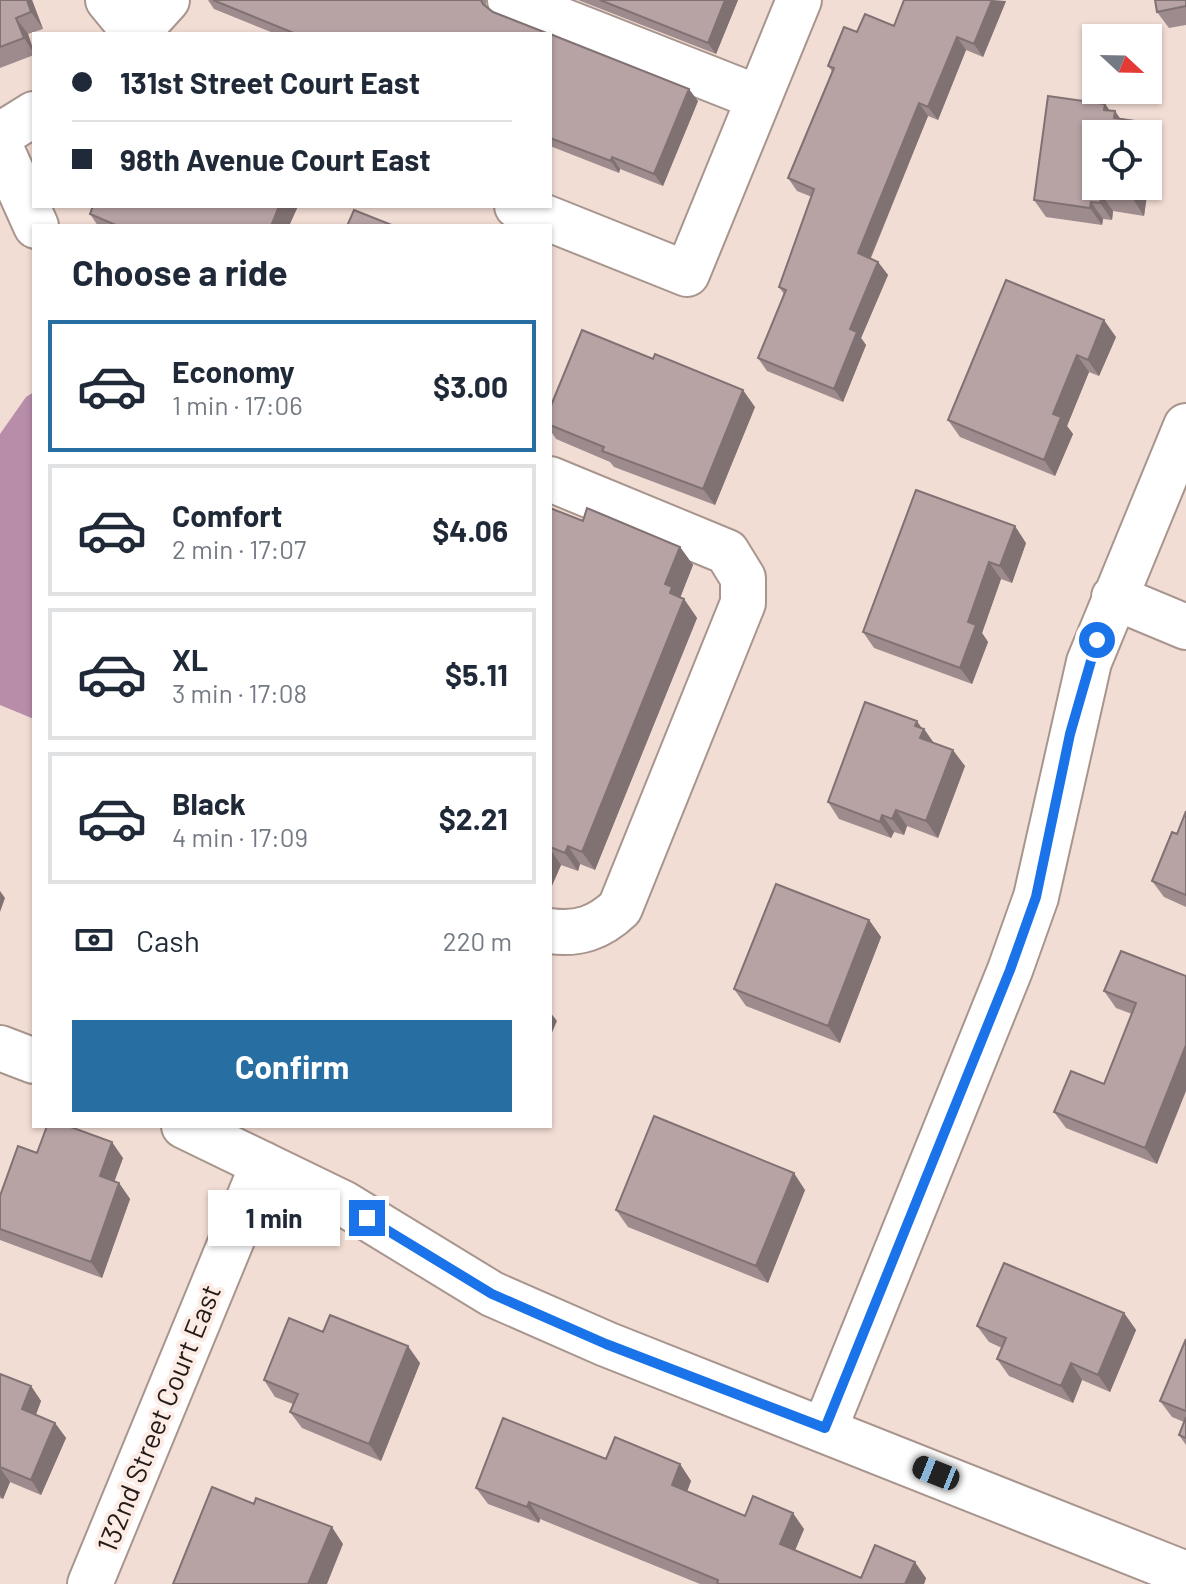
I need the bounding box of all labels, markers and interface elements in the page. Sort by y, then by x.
north arrow [1082,24,1162,104]
map controls [1082,24,1162,200]
text: 131st Street Court East [120,64,420,100]
button: locate [1082,120,1162,200]
text: 98th Avenue Court East [120,141,431,177]
text: Choose a ride [72,250,288,293]
icon: car [76,350,148,422]
text: Economy [172,353,295,389]
text: $3.00 [433,368,508,404]
text: 1 min · 17:06 [172,389,303,420]
icon: car [76,494,148,566]
text: Comfort [172,497,282,533]
text: $4.06 [432,512,508,548]
text: 2 min · 17:07 [172,533,306,564]
route start [1079,622,1115,658]
icon: car [76,638,148,710]
text: XL [172,641,208,677]
text: $5.11 [445,656,508,692]
text: 3 min · 17:08 [172,677,307,708]
icon: car [76,782,148,854]
text: Black [172,785,246,821]
text: $2.21 [439,800,508,836]
text: 4 min · 17:09 [172,821,308,852]
icon: cash [72,918,116,962]
text: Cash [136,922,200,958]
text: 220 m [443,925,512,956]
button: Confirm [72,1020,512,1112]
callout: 1 min [207,1190,339,1246]
route end [349,1200,385,1236]
text: 1 min [246,1202,302,1233]
street label: 132nd Street Court East [89,1279,227,1557]
car [909,1453,963,1493]

